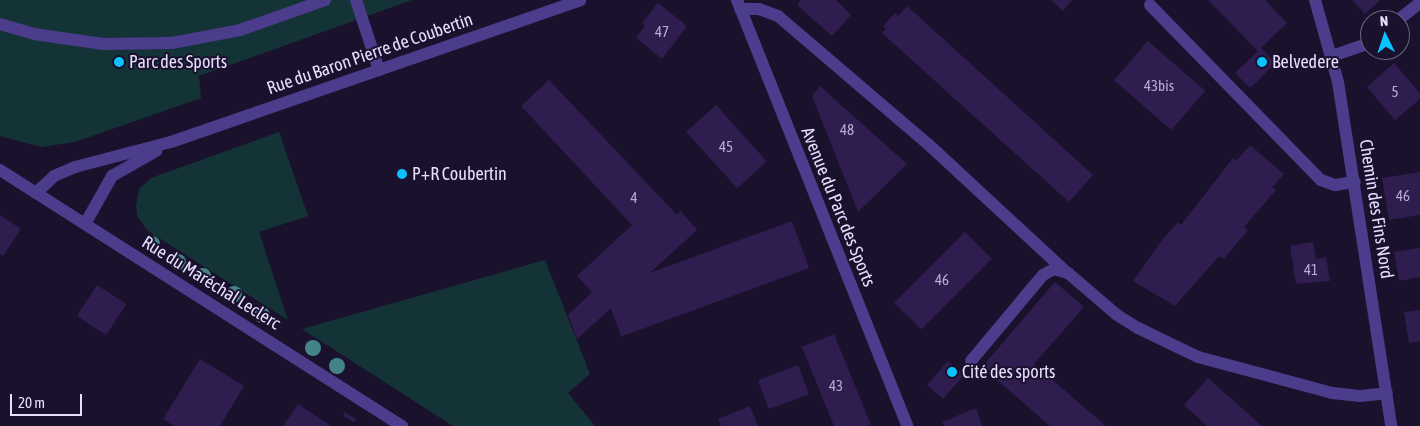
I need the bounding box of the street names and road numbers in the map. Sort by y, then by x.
street label: Rue du Baron Pierre de Coubertin [264,9,476,99]
street label: Avenue du Parc des Sports [796,124,880,290]
street label: Chemin des Fins Nord [1354,138,1398,280]
street label: Rue du Maréchal Leclerc [138,232,284,334]

